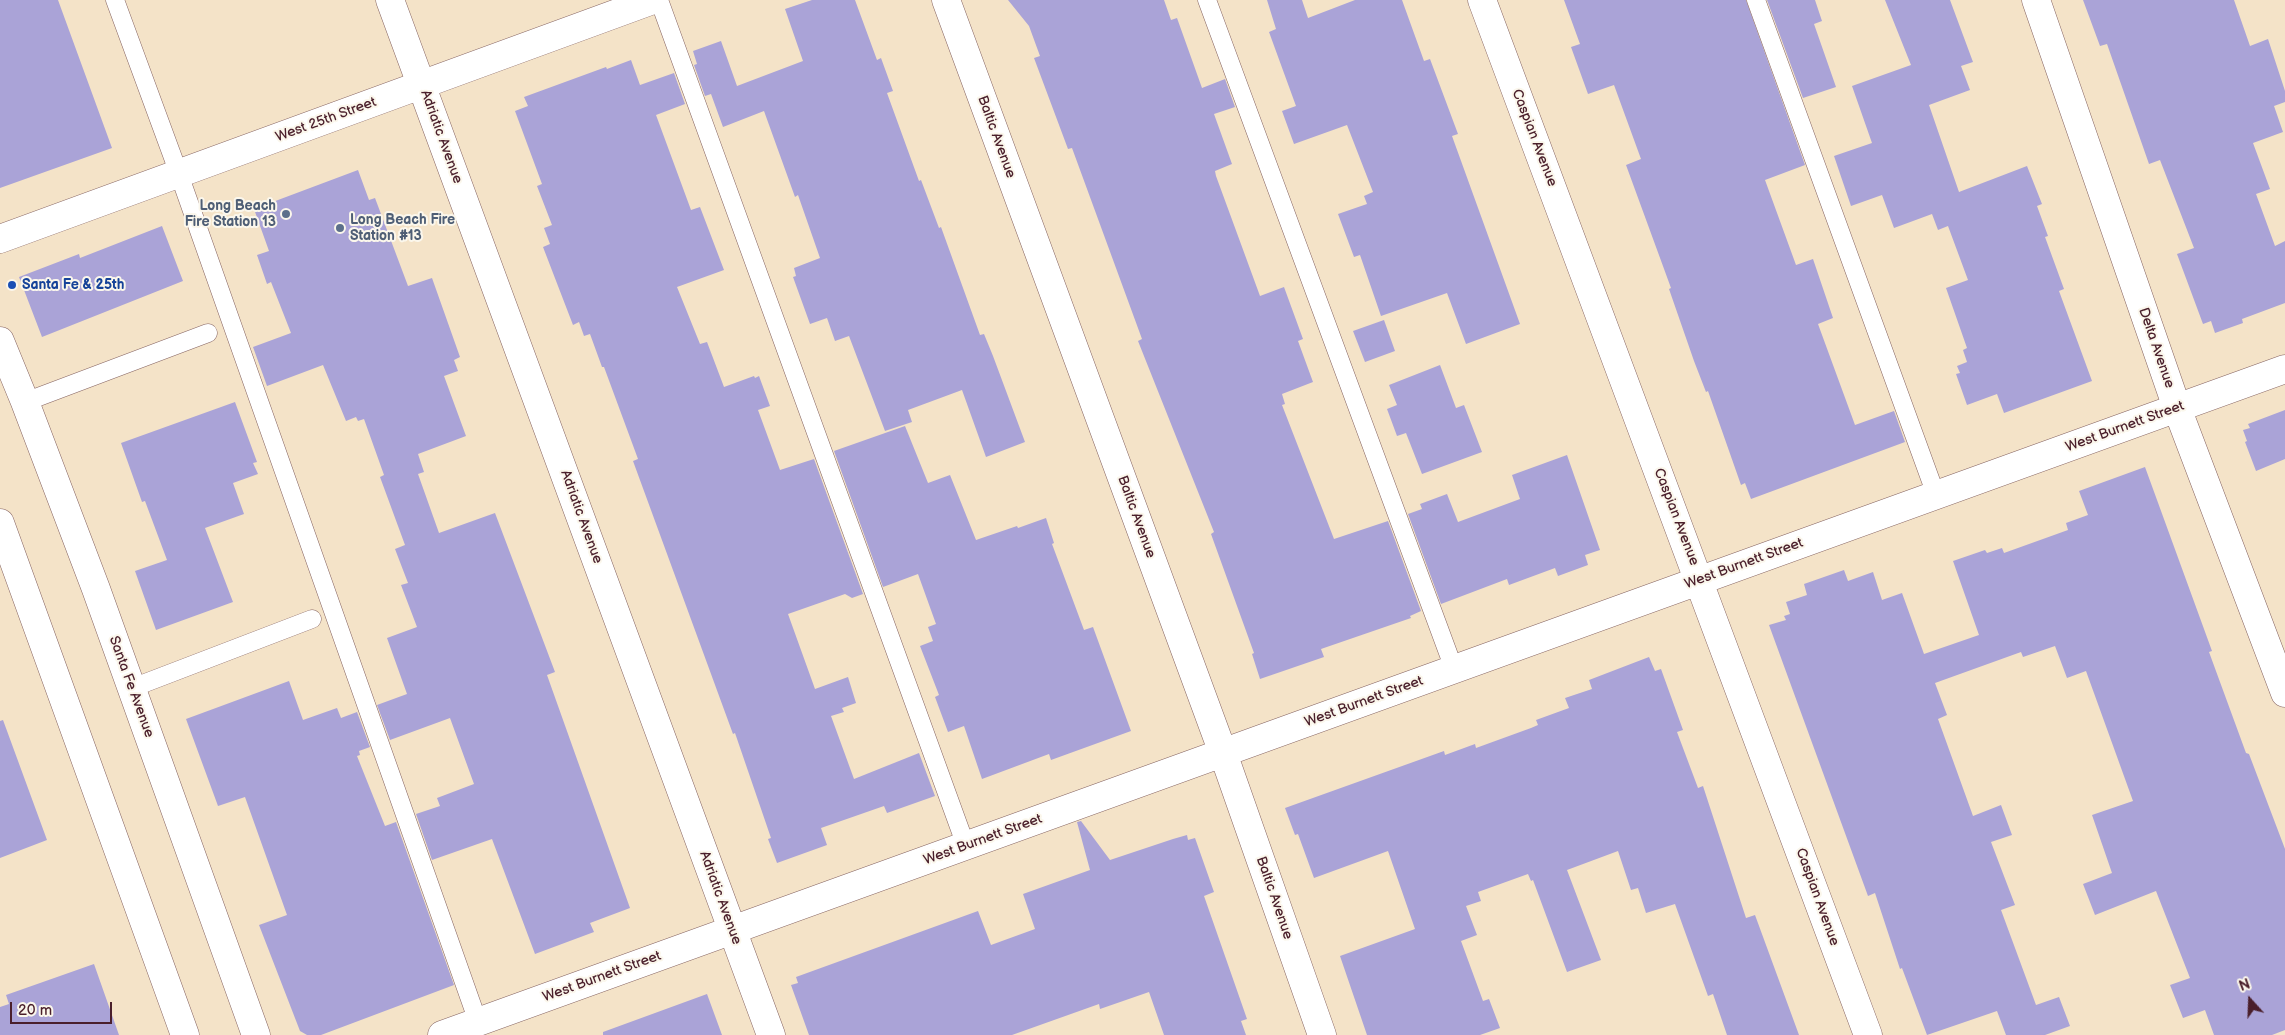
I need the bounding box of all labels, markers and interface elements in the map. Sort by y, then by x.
street label: Caspian Avenue [1508,87,1560,189]
street label: Adriatic Avenue [416,88,466,186]
street label: West 25th Street [273,94,379,146]
street label: Baltic Avenue [973,94,1019,180]
place label: Long Beach Fire Station 13 [185,198,276,230]
marker: Long Beach Fire Station 13 [280,208,292,220]
place label: Long Beach Fire Station #13 [350,212,455,244]
marker: Long Beach Fire Station #13 [334,222,346,234]
place label: Santa Fe & 25th [22,277,124,293]
marker: Santa Fe & 25th [6,279,18,291]
street label: Delta Avenue [2134,306,2178,390]
street label: West Burnett Street [2064,398,2186,456]
street label: Caspian Avenue [1650,466,1702,568]
street label: Adriatic Avenue [556,468,606,566]
street label: Baltic Avenue [1113,474,1159,560]
street label: West Burnett Street [1683,535,1805,593]
street label: Santa Fe Avenue [105,634,157,740]
street label: West Burnett Street [1303,673,1425,731]
street label: West Burnett Street [922,811,1044,869]
street label: Caspian Avenue [1792,846,1842,948]
street label: Adriatic Avenue [695,849,745,947]
street label: Baltic Avenue [1252,854,1296,942]
street label: West Burnett Street [541,948,663,1006]
north arrow [2225,975,2275,1025]
text: N [2237,976,2253,995]
scale bar [12,992,115,1024]
text: 20 m [18,1001,52,1020]

